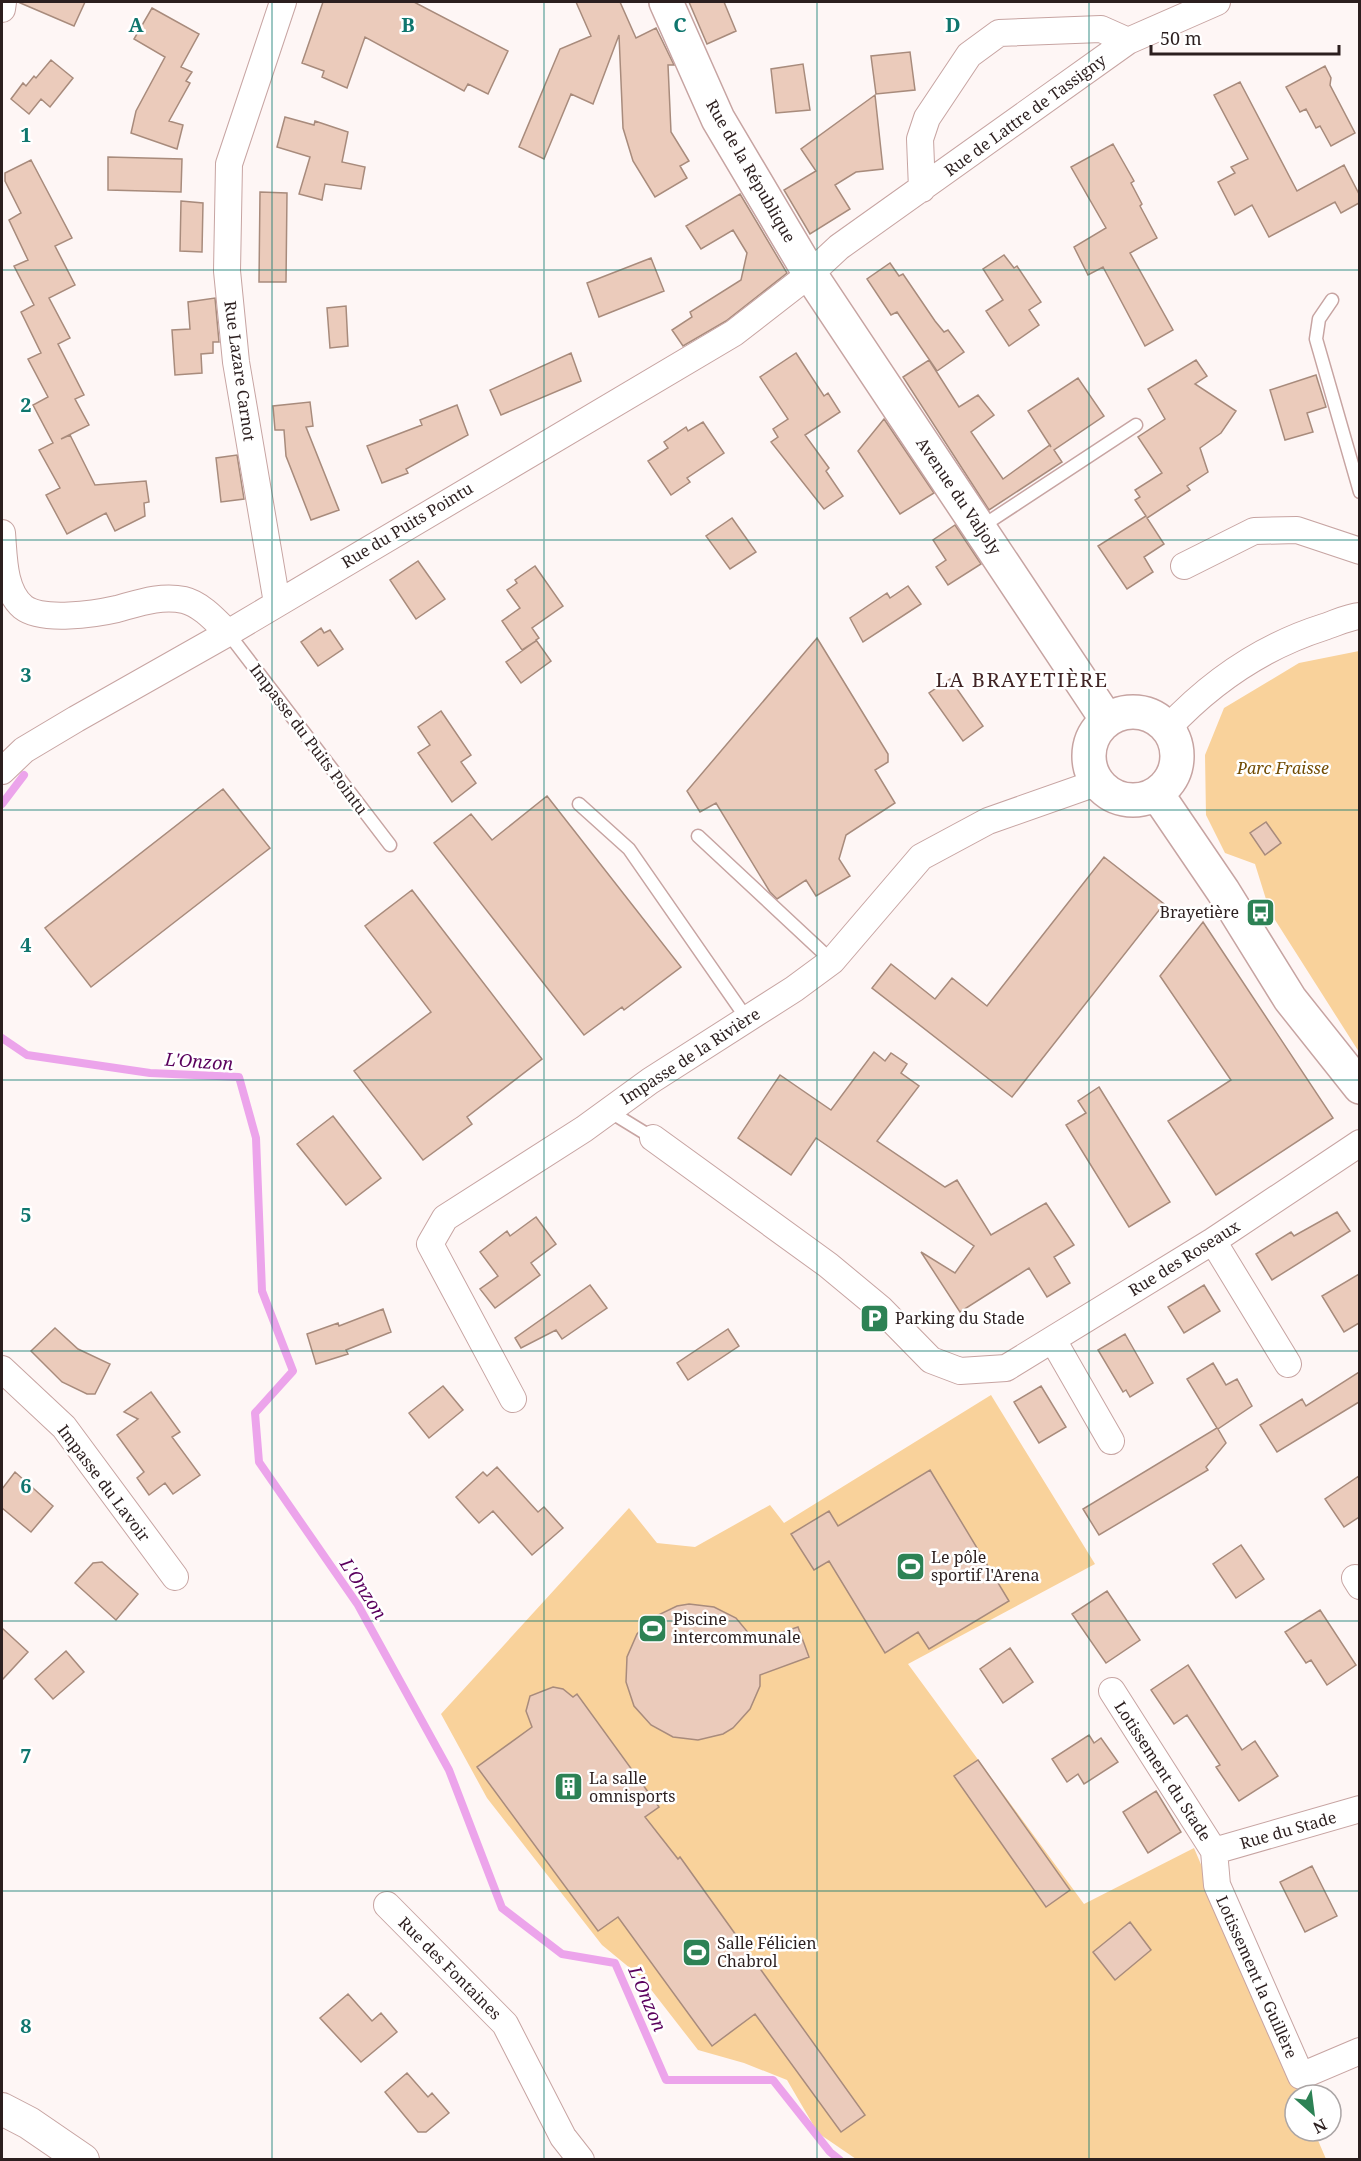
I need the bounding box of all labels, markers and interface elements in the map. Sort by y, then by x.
text: A [128,11,144,38]
text: B [401,11,415,38]
text: C [673,11,687,38]
text: D [945,11,961,38]
scale bar [1151,18,1338,56]
text: 50 m [1160,26,1202,50]
street label: Rue de Lattre de Tassigny [940,48,1111,181]
street label: Rue de la République [701,96,801,246]
text: 1 [20,121,32,148]
street label: Rue Lazare Carnot [219,299,261,443]
text: 2 [20,391,32,418]
street label: Avenue du Valjoly [911,433,1007,560]
street label: Rue du Puits Pointu [337,477,477,573]
street label: Impasse du Puits Pointu [245,659,373,819]
text: 3 [20,661,32,688]
district label: LA BRAYETIÈRE [936,666,1108,693]
park label: Parc Fraisse [1236,757,1329,779]
bus stop icon: Brayetière [1244,896,1276,928]
place label: Brayetière [1160,901,1239,923]
text: 4 [20,931,32,958]
street label: Impasse de la Rivière [616,1003,764,1109]
water label: L'Onzon [163,1047,234,1075]
text: 5 [20,1201,32,1228]
street label: Rue des Roseaux [1124,1215,1244,1301]
parking icon: Parking du Stade [858,1302,890,1334]
place label: Parking du Stade [895,1307,1025,1329]
street label: Impasse du Lavoir [53,1420,156,1546]
text: 6 [20,1472,32,1499]
place label: Le pôle sportif l'Arena [931,1546,1040,1586]
sports icon: Le pôle sportif l'Arena [894,1550,926,1582]
water label: L'Onzon [335,1552,393,1624]
place label: Piscine intercommunale [673,1608,801,1648]
sports icon: Piscine intercommunale [636,1612,668,1644]
street label: Lotissement du Stade [1109,1697,1217,1845]
text: 7 [20,1742,32,1769]
place label: La salle omnisports [589,1767,675,1807]
building icon: La salle omnisports [552,1771,584,1803]
street label: Rue du Stade [1237,1806,1339,1854]
street label: Lotissement la Guillère [1211,1892,1303,2062]
street label: Rue des Fontaines [394,1912,506,2024]
place label: Salle Félicien Chabrol [717,1932,817,1972]
sports icon: Salle Félicien Chabrol [680,1936,712,1968]
water label: L'Onzon [623,1961,672,2035]
text: 8 [20,2012,32,2039]
north arrow [1283,2083,1343,2143]
text: N [1309,2114,1331,2139]

